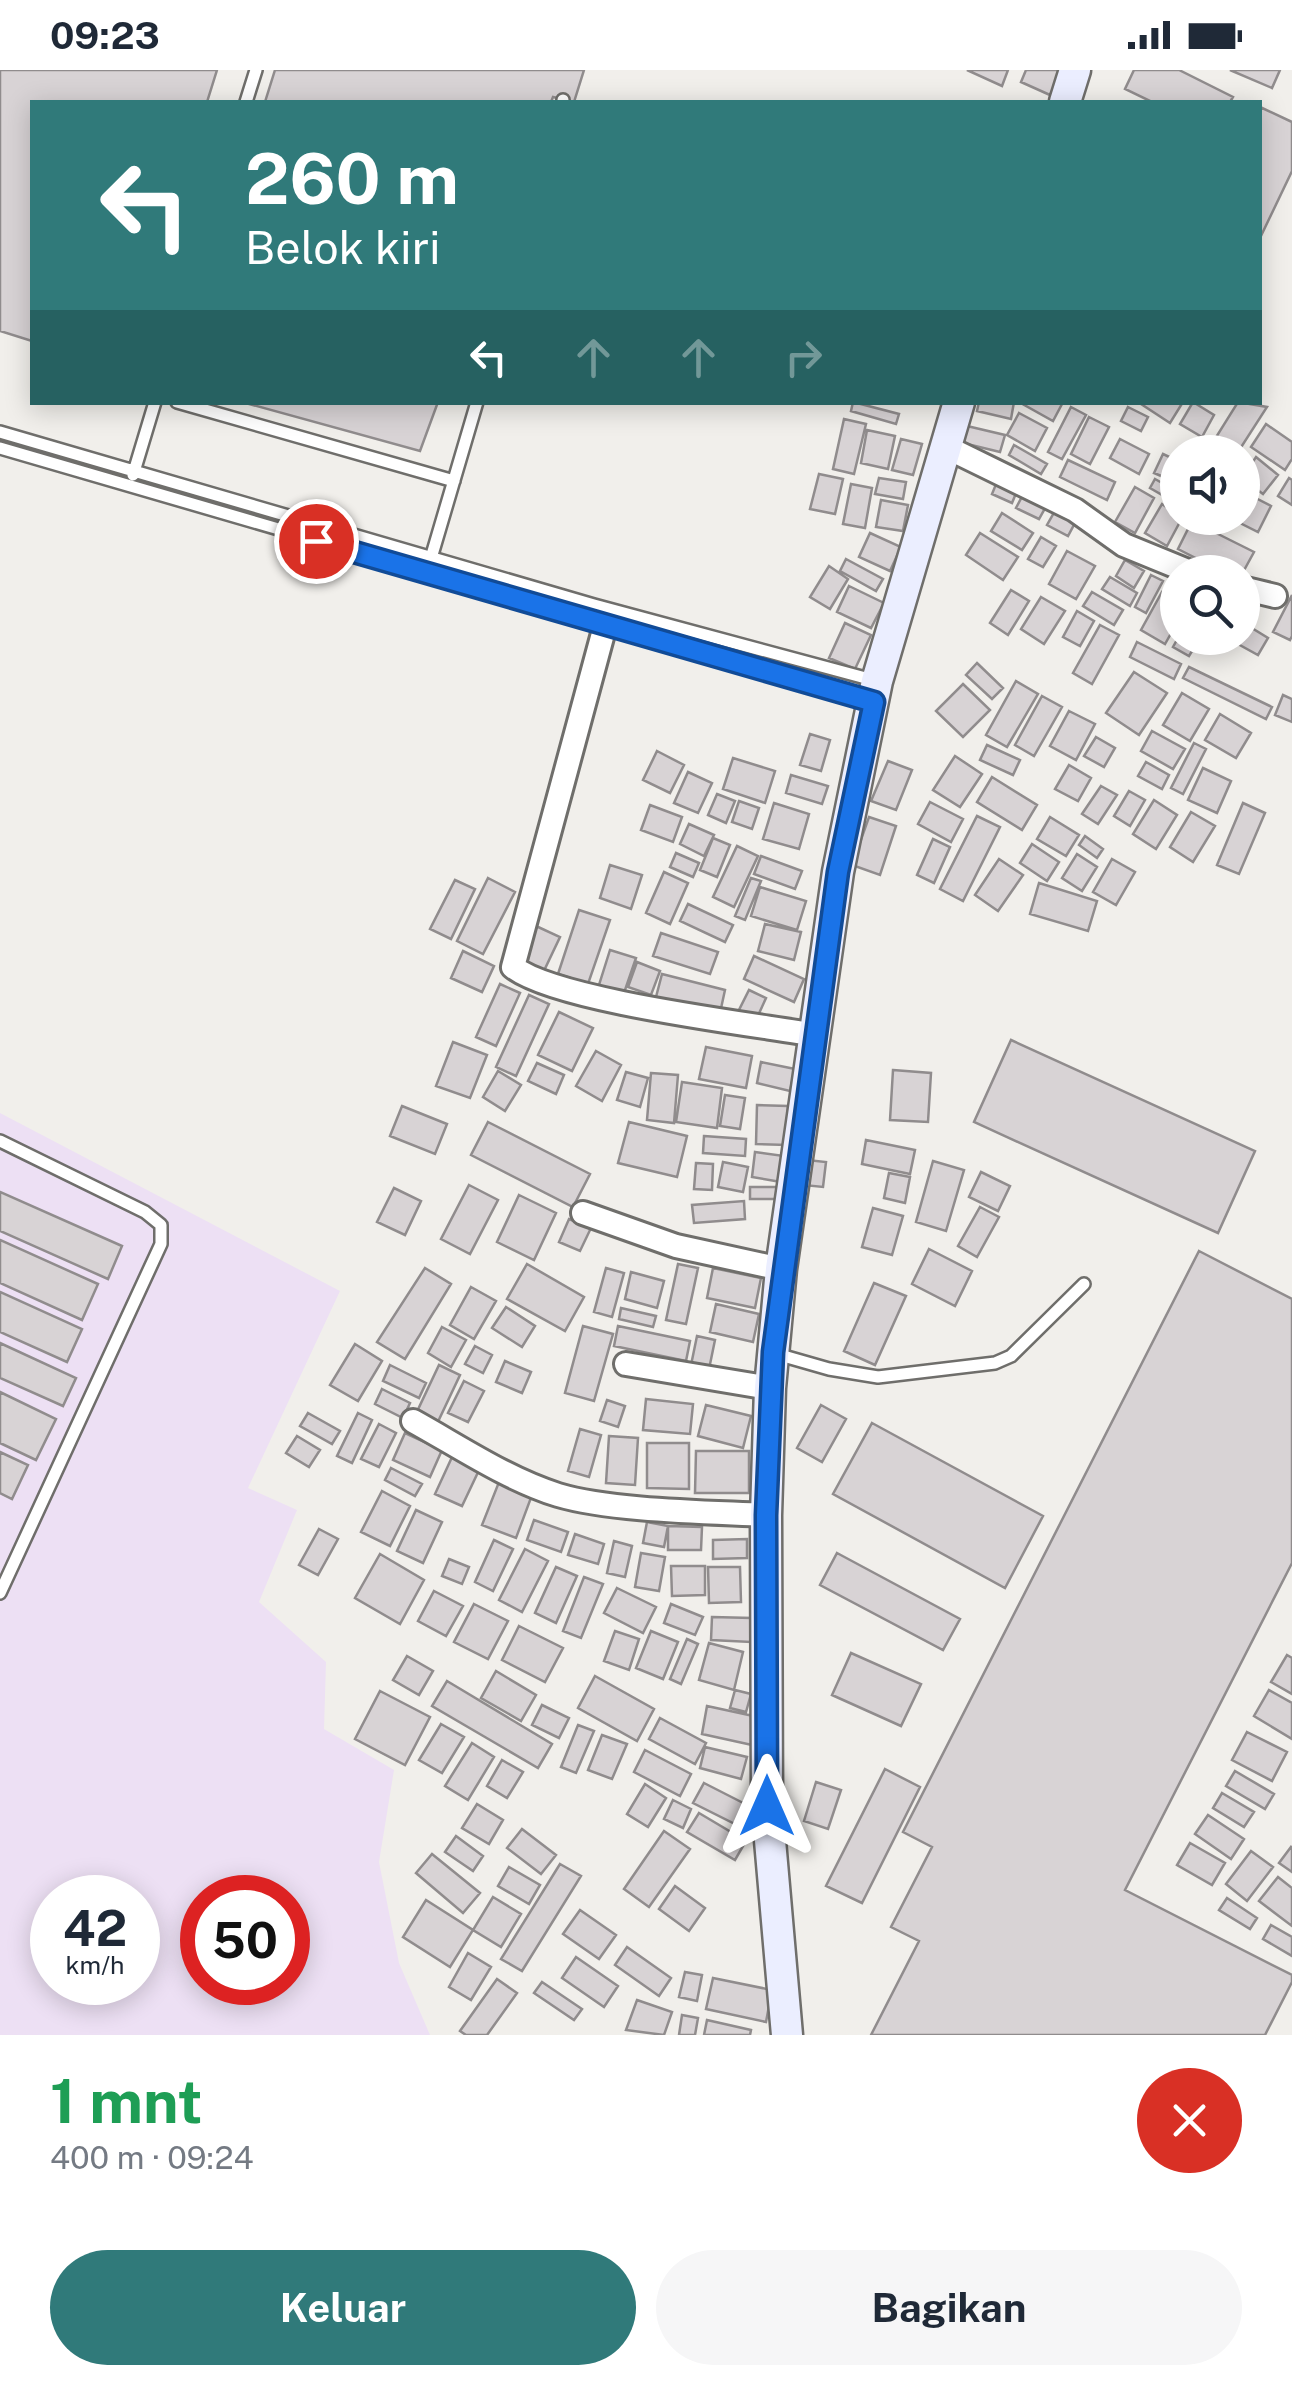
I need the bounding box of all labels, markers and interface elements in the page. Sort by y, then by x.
text: 09:23 [50,13,160,58]
text: 260 m [245,137,459,220]
icon: left [80,140,210,270]
text: Belok kiri [245,221,440,274]
icon: left [461,330,516,385]
icon: ahead [566,330,621,385]
icon: ahead [671,330,726,385]
icon: right [776,330,831,385]
map controls [1160,435,1260,655]
button: sound [1160,435,1260,535]
pin [274,499,359,584]
icon: arrive [289,514,344,569]
button: search [1160,555,1260,655]
position arrow [715,1754,819,1858]
speed limit sign: 50 [180,1875,310,2005]
text: 42 [63,1898,127,1957]
text: km/h [66,1950,124,1980]
text: 1 mnt [50,2066,202,2137]
button: close [1137,2068,1242,2173]
text: 400 m · 09:24 [50,2139,254,2176]
button: Keluar [50,2250,636,2365]
button: Bagikan [656,2250,1242,2365]

